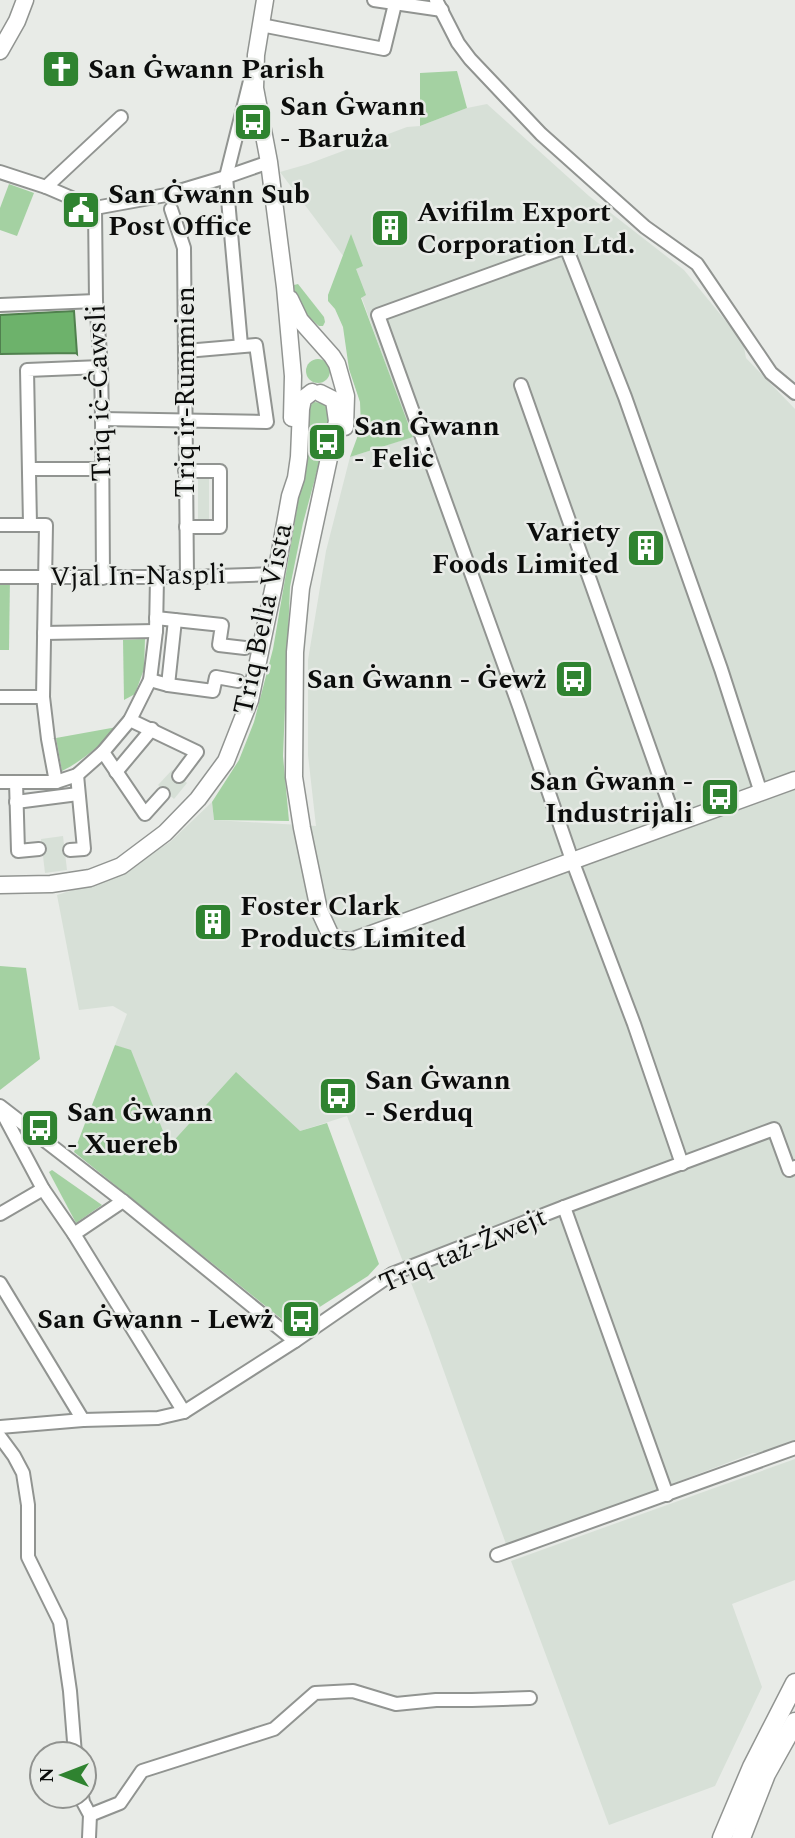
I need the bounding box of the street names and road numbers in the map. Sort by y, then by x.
street label: Triq ir-Rummien [164,286,207,498]
street label: Triq iċ-Ċawsli [74,304,124,482]
street label: Triq Bella Vista [222,519,304,719]
street label: Vjal In-Naspli [50,553,226,599]
street label: Triq taż-Żwejt [373,1195,553,1305]

